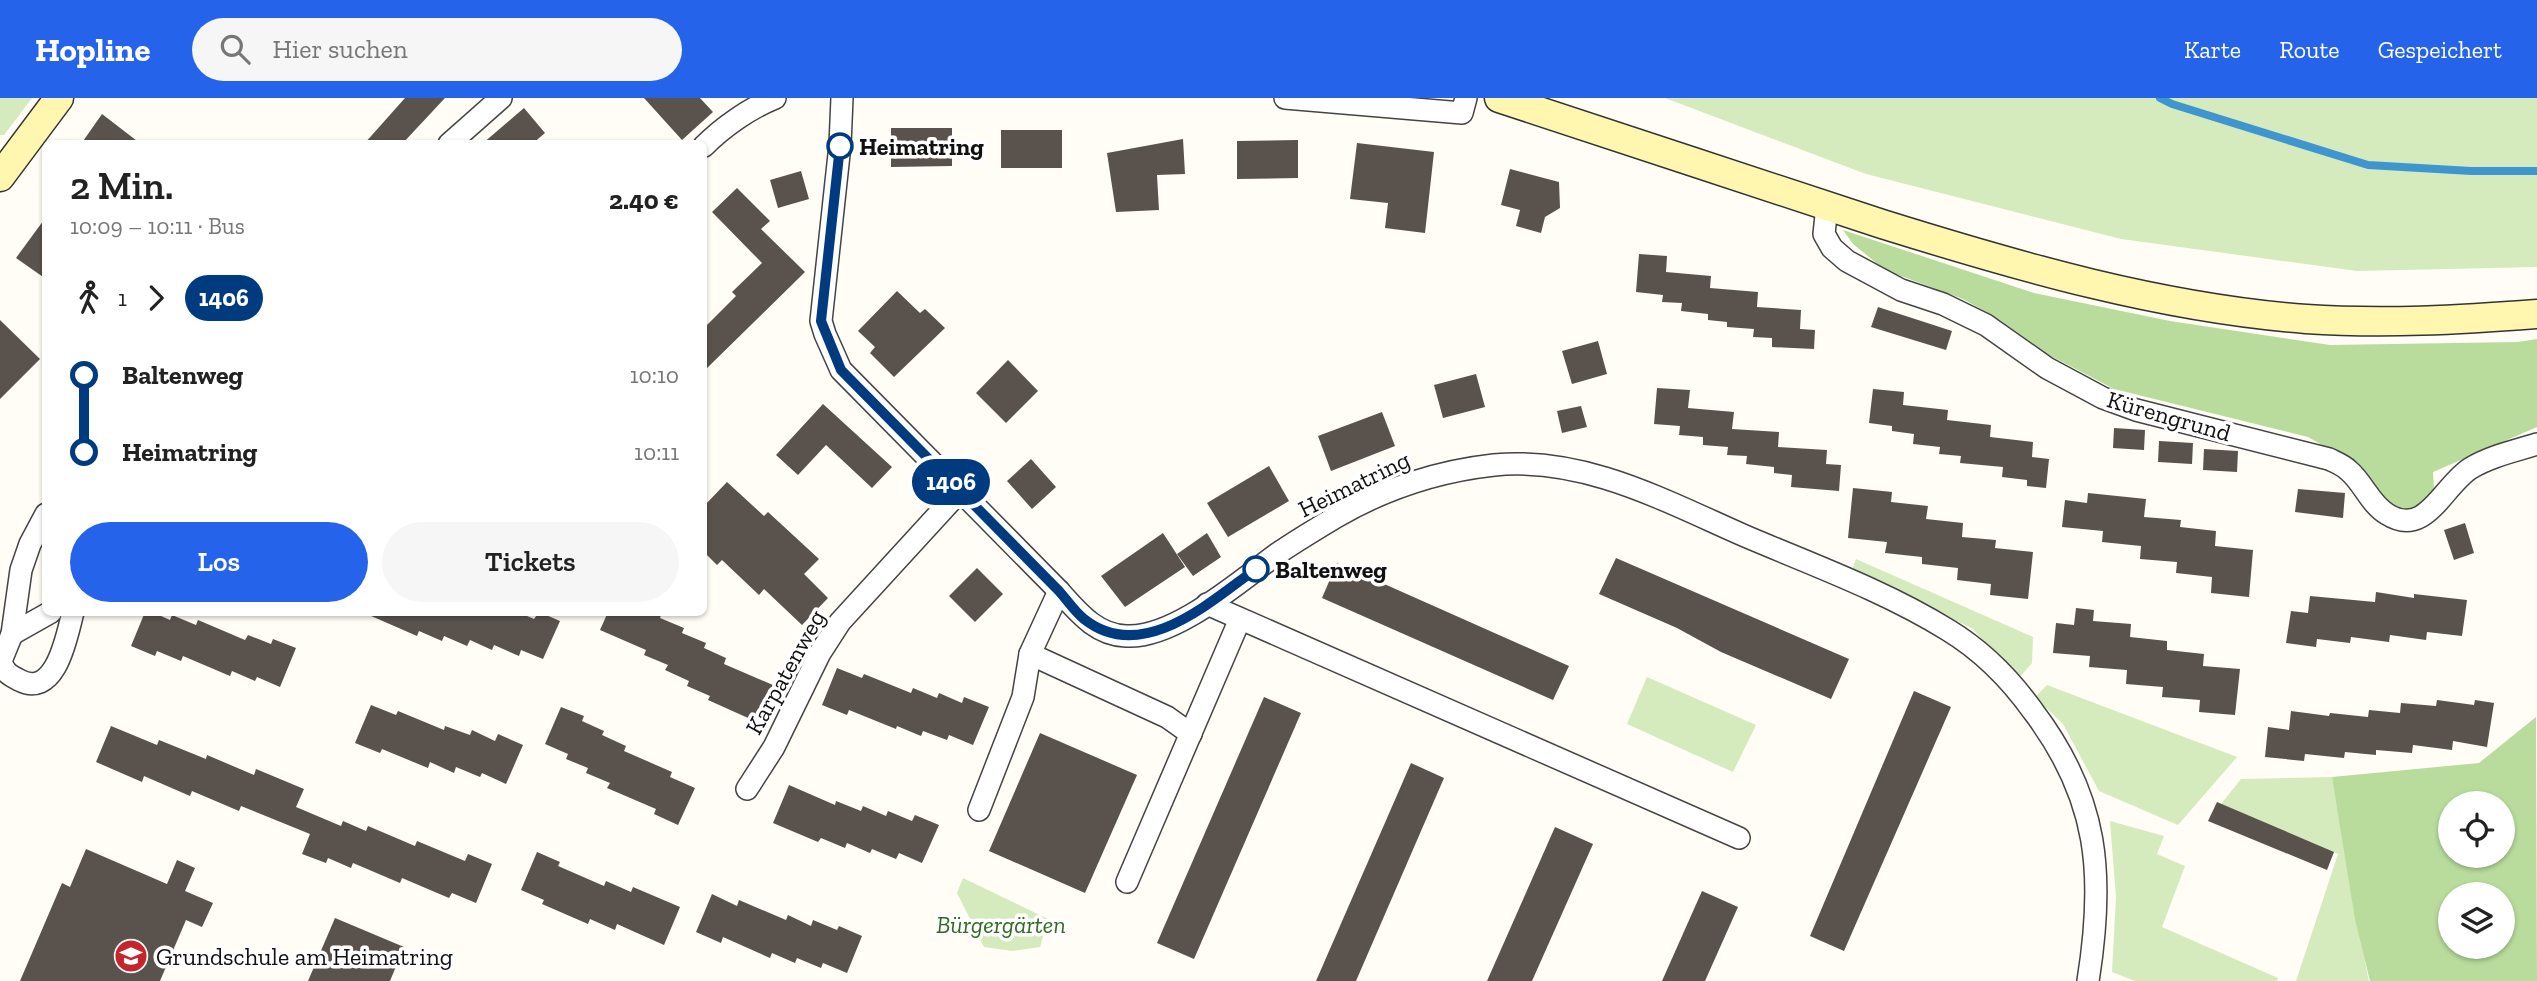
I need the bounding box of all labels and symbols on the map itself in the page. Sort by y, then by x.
place label: Heimatring [859,132,984,161]
marker: Heimatring [827,133,853,159]
street label: Kürengrund [2104,385,2234,447]
street label: Heimatring [1293,445,1415,523]
line badge: 1406 [902,459,1000,505]
place label: Baltenweg [1275,555,1387,584]
marker: Baltenweg [1243,556,1269,582]
street label: Karpatenweg [739,605,831,739]
park label: Bürgergärten [936,910,1066,939]
school or university icon: Grundschule am Heimatring [112,937,150,975]
place label: Grundschule am Heimatring [156,942,453,971]

